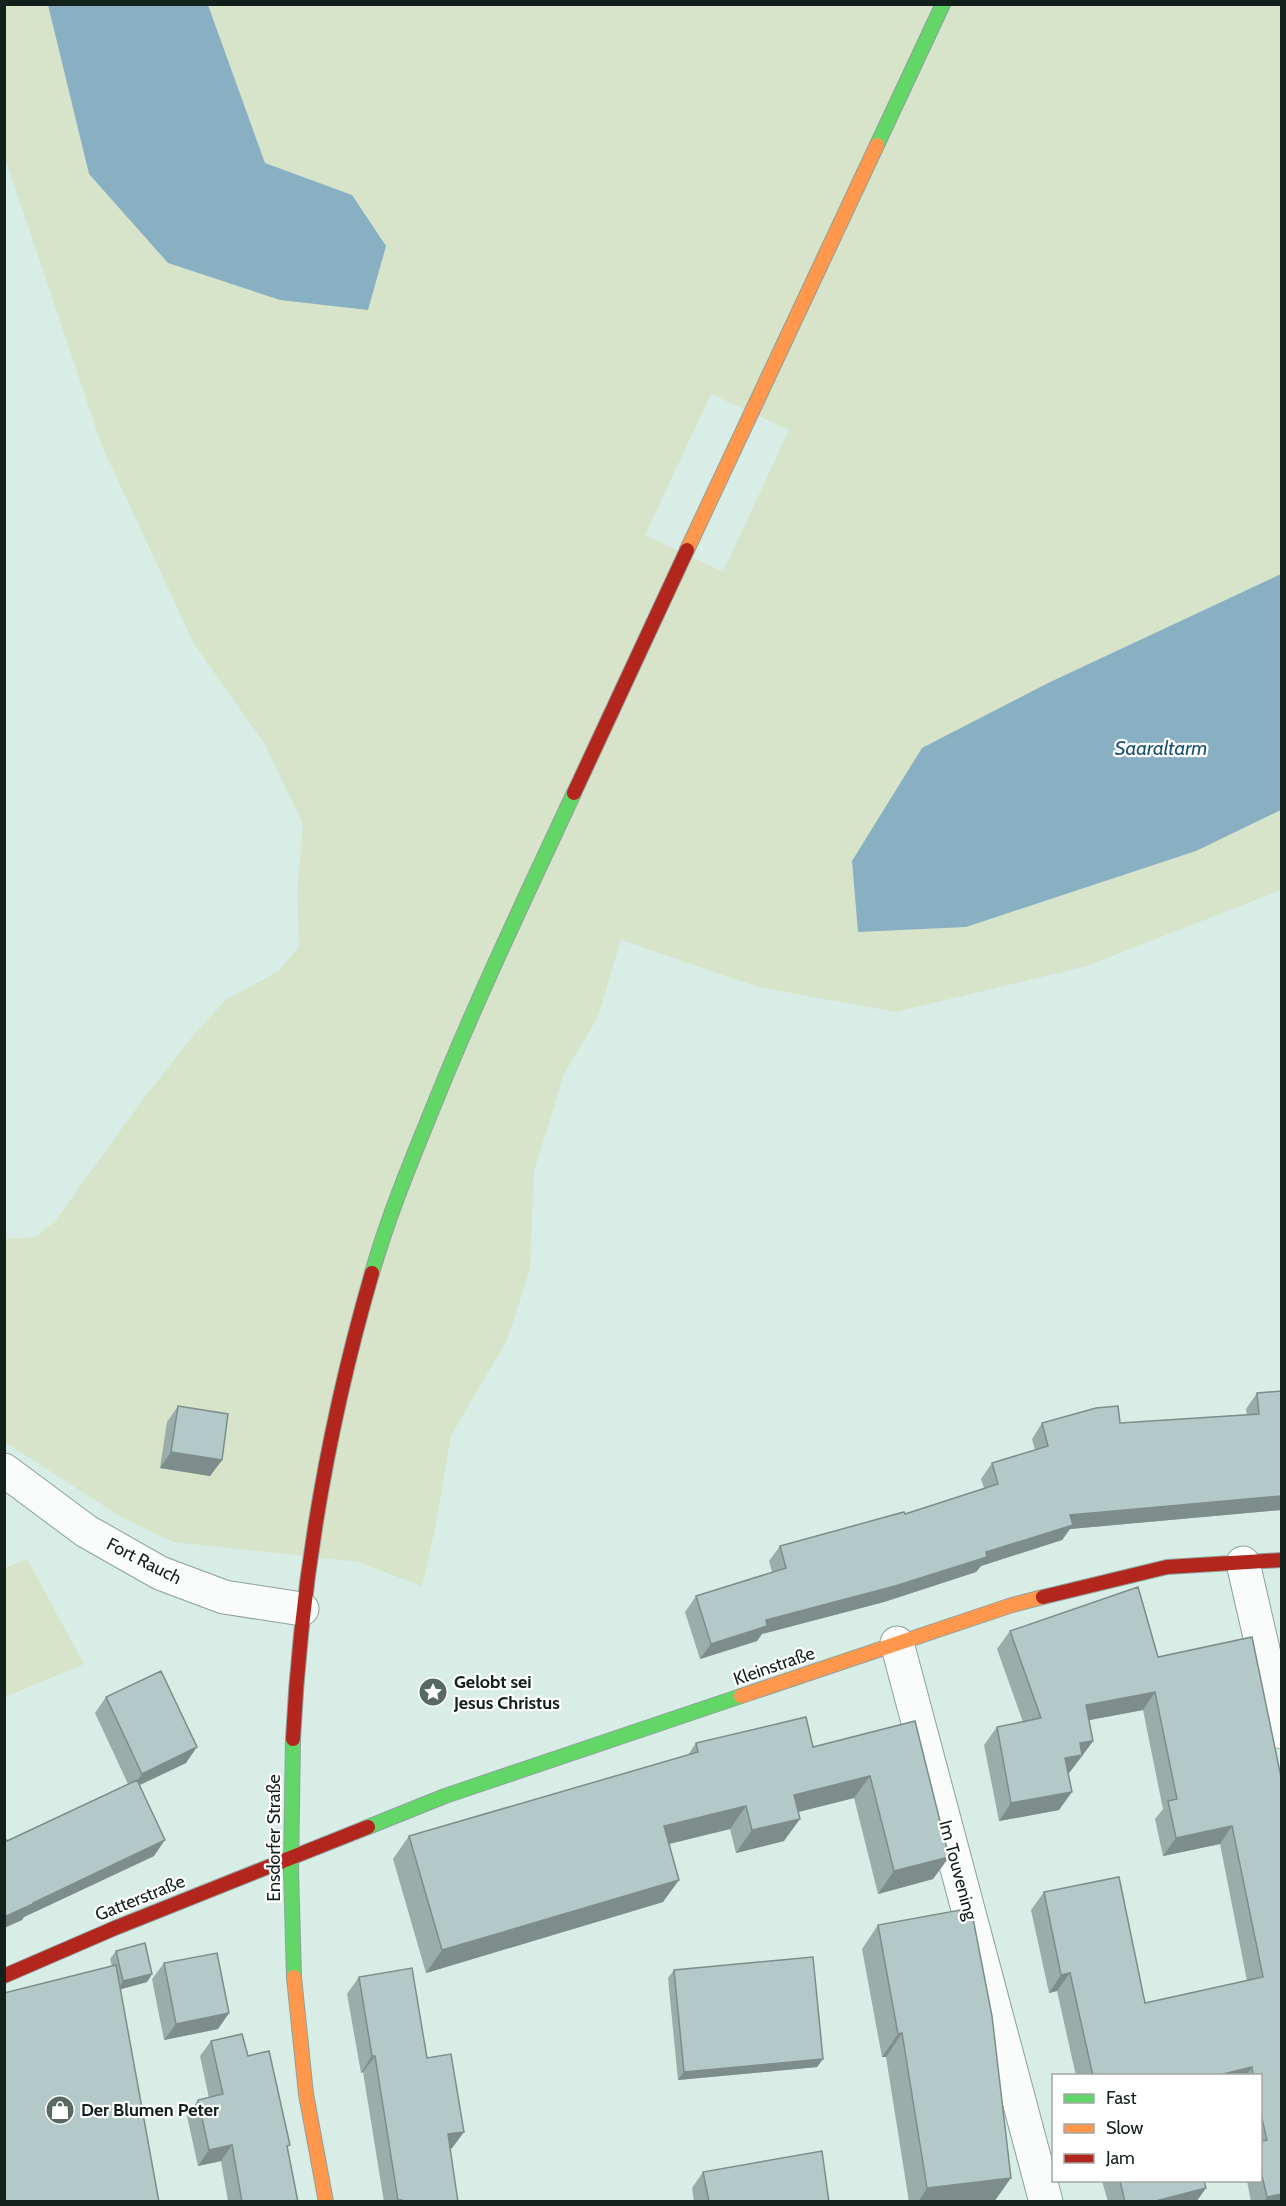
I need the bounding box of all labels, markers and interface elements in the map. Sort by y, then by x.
water label: Saaraltarm [1115,736,1207,760]
street label: Fort Rauch [103,1533,185,1589]
street label: Kleinstraße [730,1642,818,1690]
place label: Gelobt sei Jesus Christus [453,1671,560,1714]
place icon: Gelobt sei Jesus Christus [417,1676,449,1708]
street label: Ensdorfer Straße [263,1774,285,1902]
street label: Im Touvening [934,1818,982,1923]
street label: Gatterstraße [92,1870,188,1926]
legend [1052,2074,1262,2182]
text: Fast [1106,2087,1137,2109]
shop icon: Der Blumen Peter [44,2094,76,2126]
place label: Der Blumen Peter [81,2099,219,2121]
text: Slow [1106,2117,1143,2139]
text: Jam [1105,2147,1135,2169]

